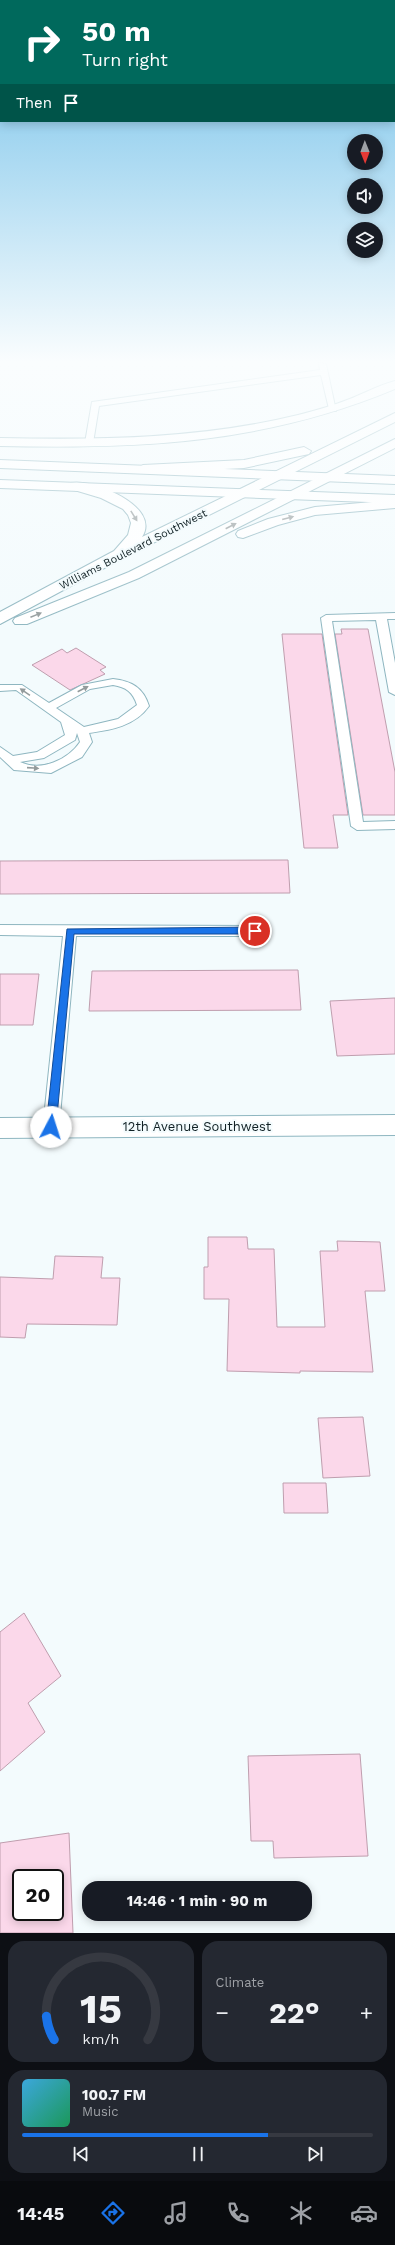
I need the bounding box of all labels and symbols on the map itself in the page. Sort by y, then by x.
north arrow [347,134,383,170]
street label: Williams Boulevard Southwest [57,506,210,592]
one-way arrow [130,510,137,522]
one-way arrow [282,515,295,521]
one-way arrow [225,523,237,529]
one-way arrow [31,612,43,618]
one-way arrow [77,686,88,692]
one-way arrow [20,688,30,696]
one-way arrow [27,765,39,772]
pin [238,914,272,948]
position arrow [30,1106,72,1148]
street label: 12th Avenue Southwest [123,1119,272,1134]
speed limit sign: 20 [12,1869,64,1921]

